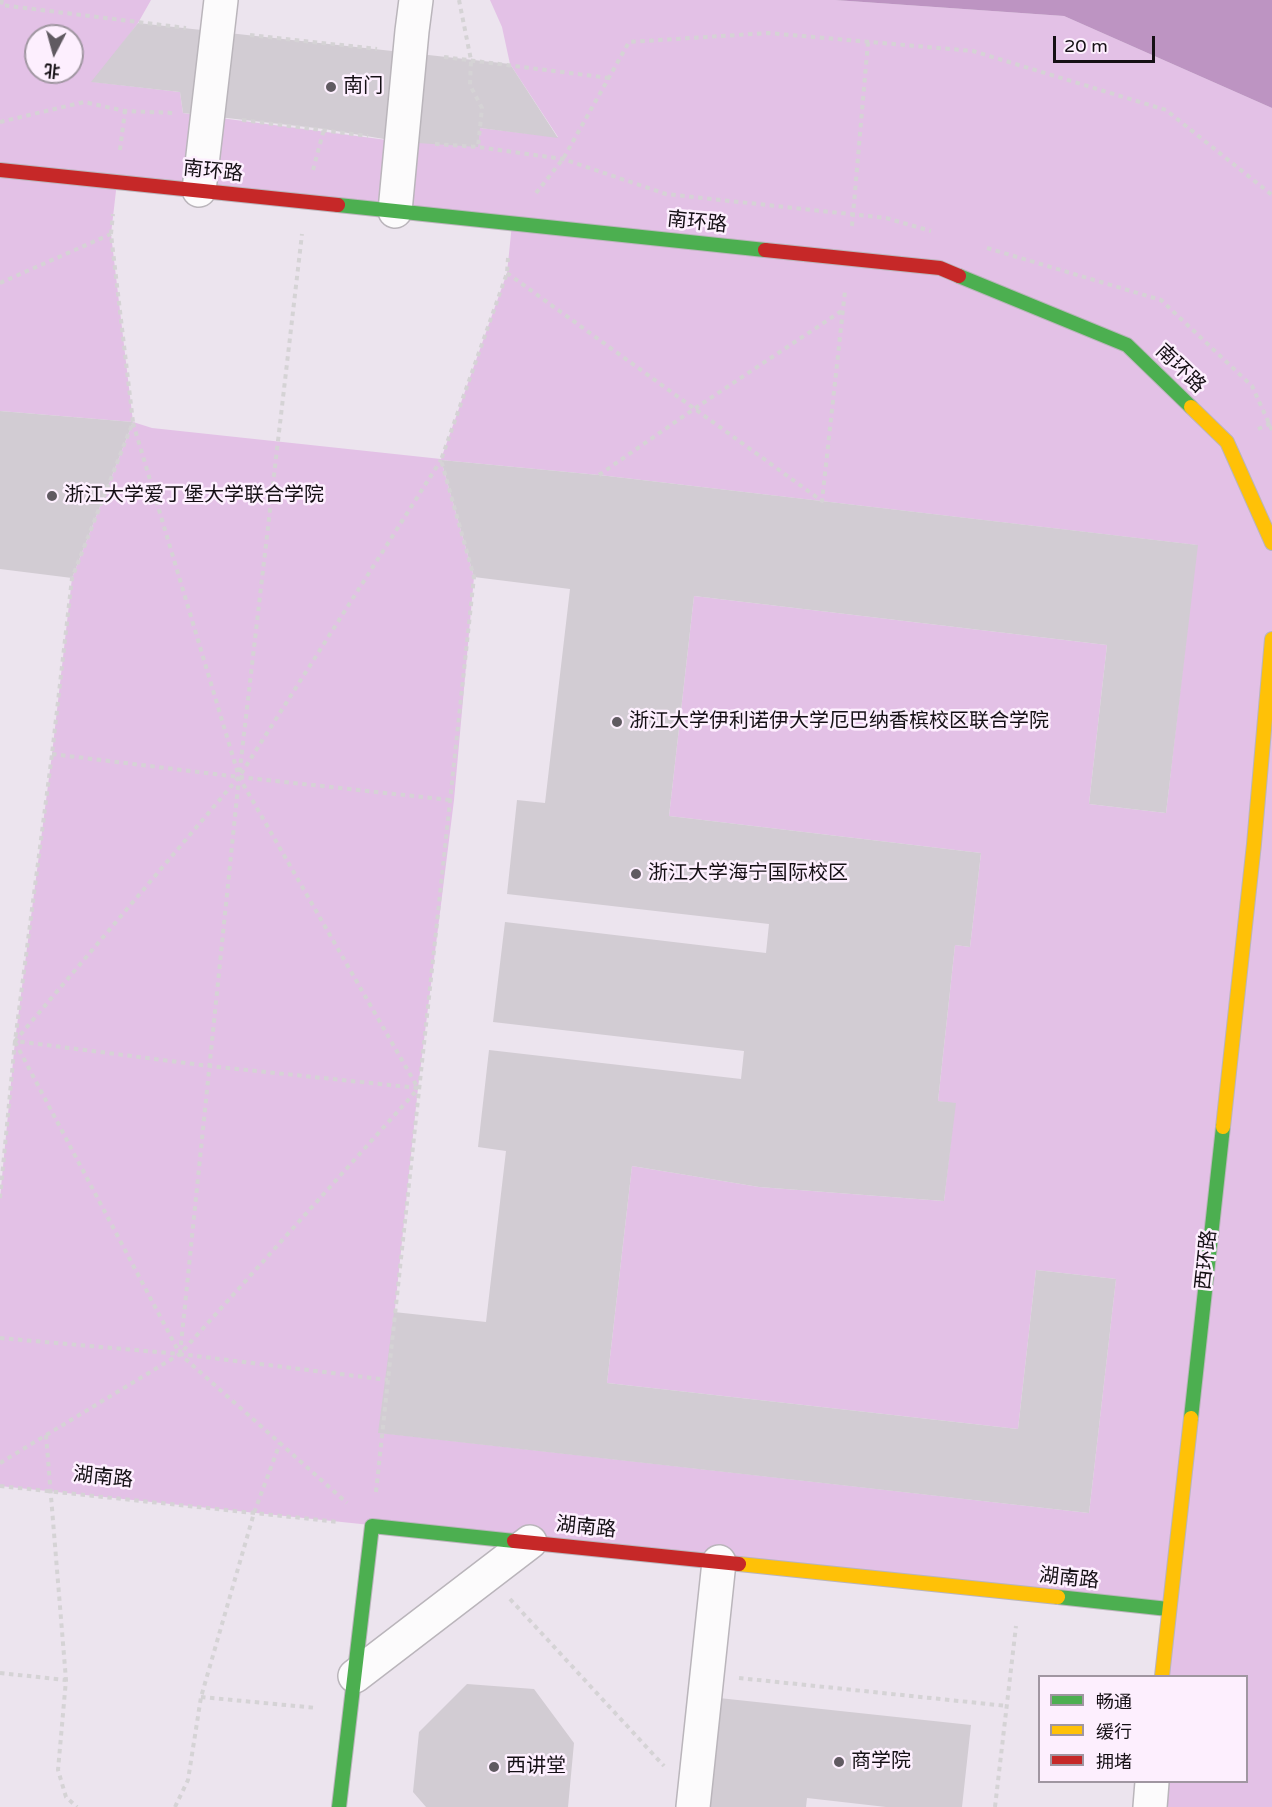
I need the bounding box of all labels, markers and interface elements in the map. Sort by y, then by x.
north arrow [24,24,84,84]
scale bar [1056,24,1158,62]
text: 20 m [1064,35,1108,57]
text: 北 [43,59,61,81]
place label: 南门 [343,75,383,99]
marker: 南门 [324,80,338,94]
street label: 南环路 [182,157,244,187]
street label: 南环路 [666,208,728,238]
street label: 南环路 [1150,340,1210,398]
place label: 浙江大学爱丁堡大学联合学院 [64,484,324,508]
marker: 浙江大学爱丁堡大学联合学院 [45,489,59,503]
place label: 浙江大学伊利诺伊大学厄巴纳香槟校区联合学院 [629,710,1049,734]
marker: 浙江大学伊利诺伊大学厄巴纳香槟校区联合学院 [610,715,624,729]
place label: 浙江大学海宁国际校区 [648,862,848,886]
marker: 浙江大学海宁国际校区 [629,867,643,881]
street label: 西环路 [1192,1229,1222,1291]
street label: 湖南路 [72,1463,134,1493]
street label: 湖南路 [555,1513,617,1543]
street label: 湖南路 [1038,1564,1100,1594]
legend [1038,1675,1248,1783]
text: 畅通 [1096,1691,1132,1713]
text: 缓行 [1096,1721,1132,1743]
place label: 商学院 [851,1750,911,1774]
text: 拥堵 [1096,1751,1132,1773]
place label: 西讲堂 [506,1755,566,1779]
marker: 商学院 [832,1755,846,1769]
marker: 西讲堂 [487,1760,501,1774]

